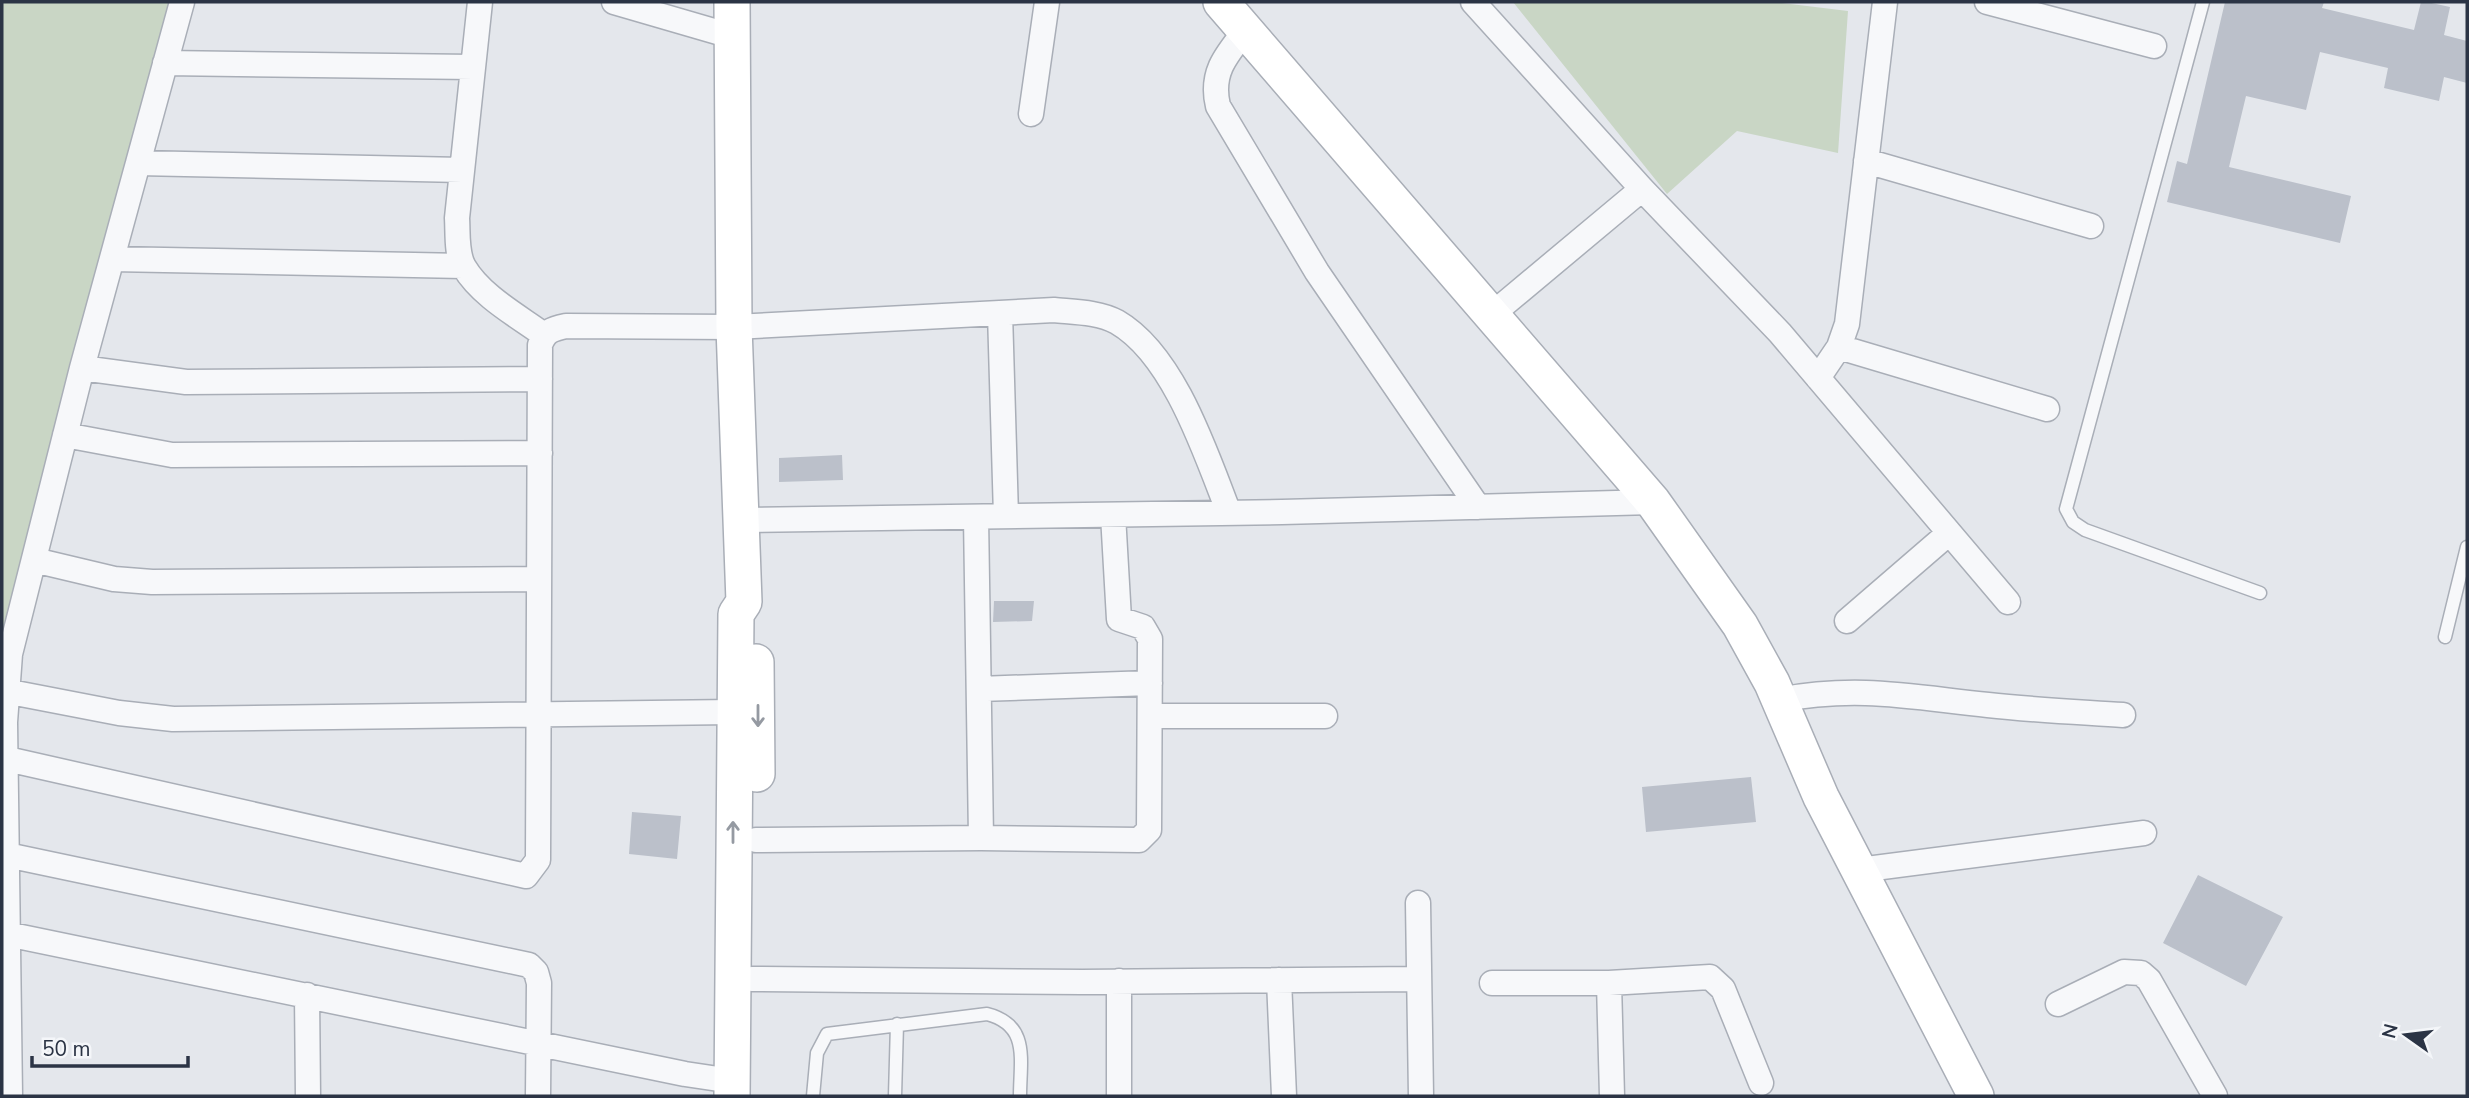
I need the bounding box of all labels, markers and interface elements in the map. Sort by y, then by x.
one-way arrow [751,704,765,727]
one-way arrow [726,821,740,844]
north arrow [2371,1000,2441,1070]
text: N [2376,1021,2405,1041]
scale bar [32,1024,187,1068]
text: 50 m [42,1035,91,1063]

